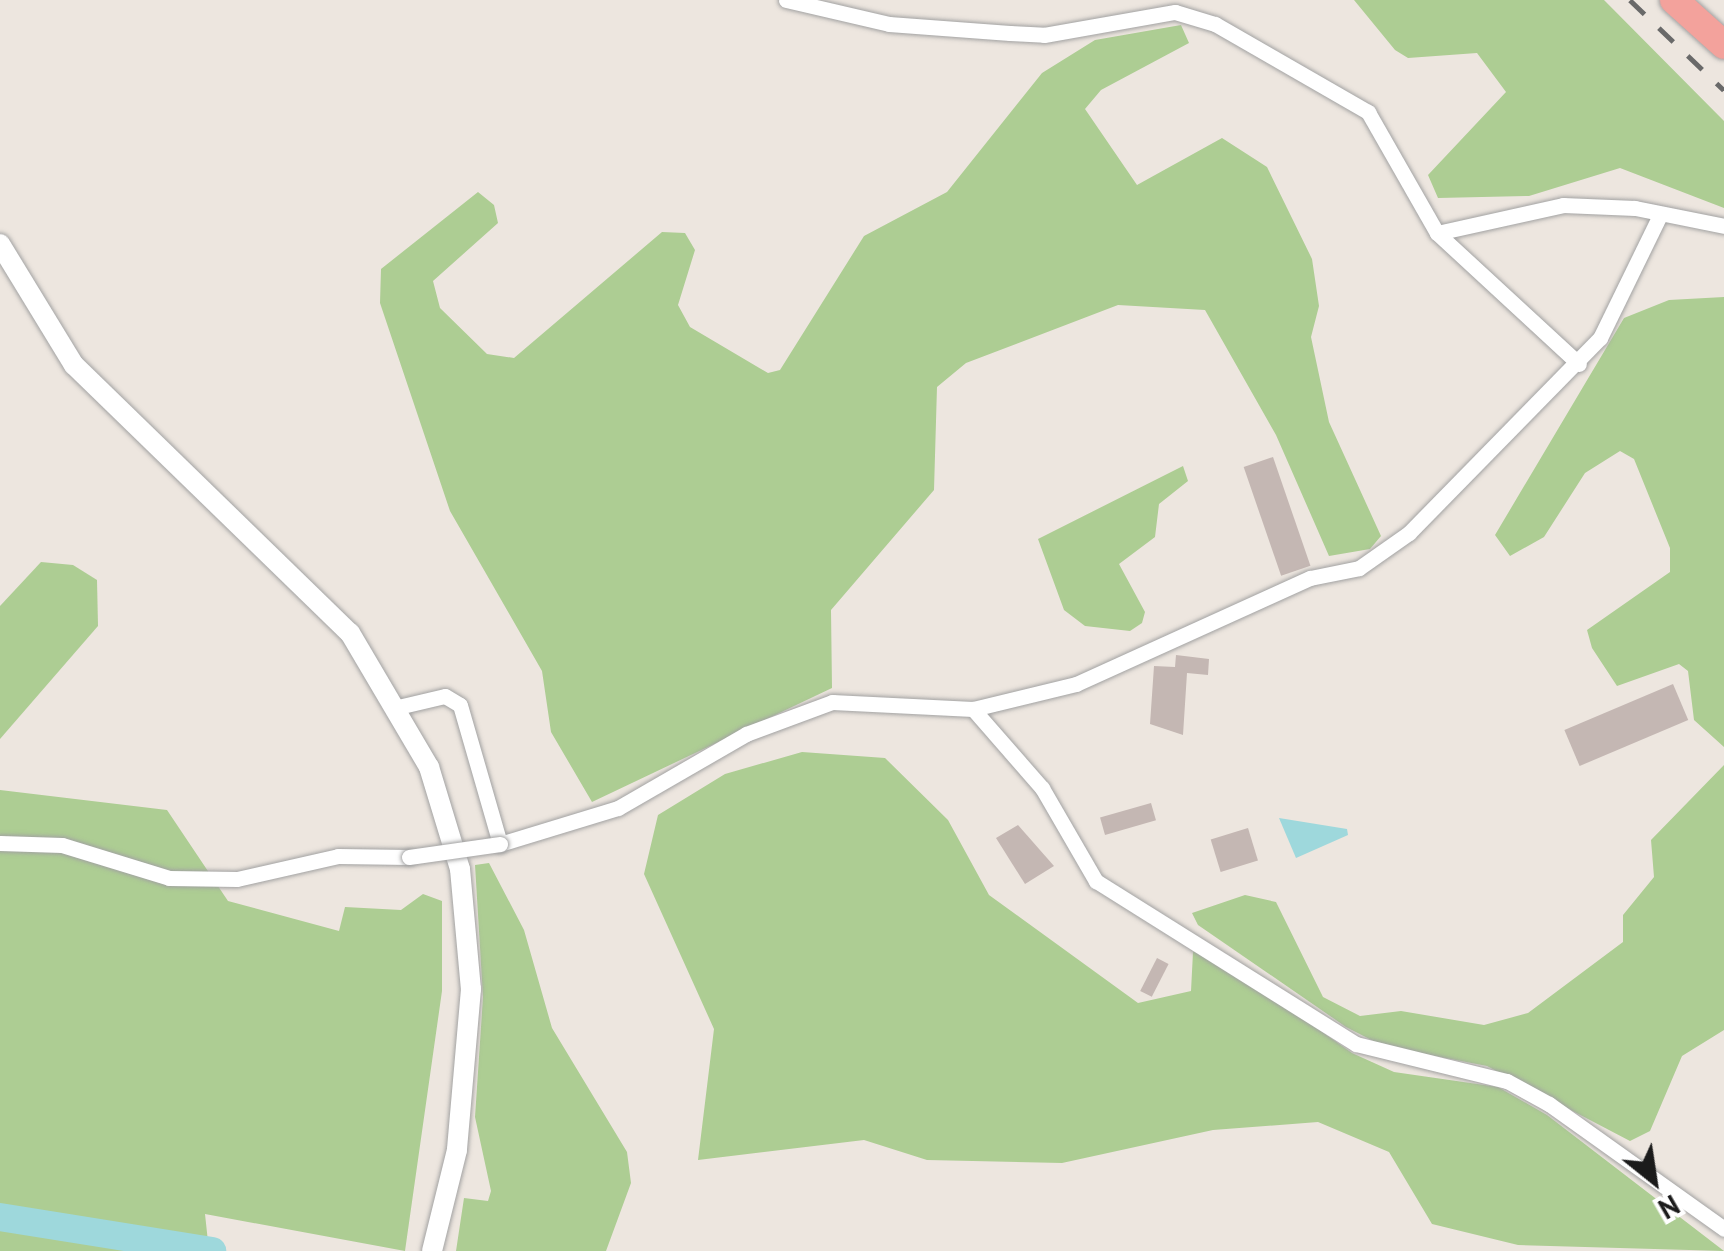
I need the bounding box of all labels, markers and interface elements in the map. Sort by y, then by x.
north arrow [1604,1131,1704,1231]
text: N [1652,1187,1686,1228]

